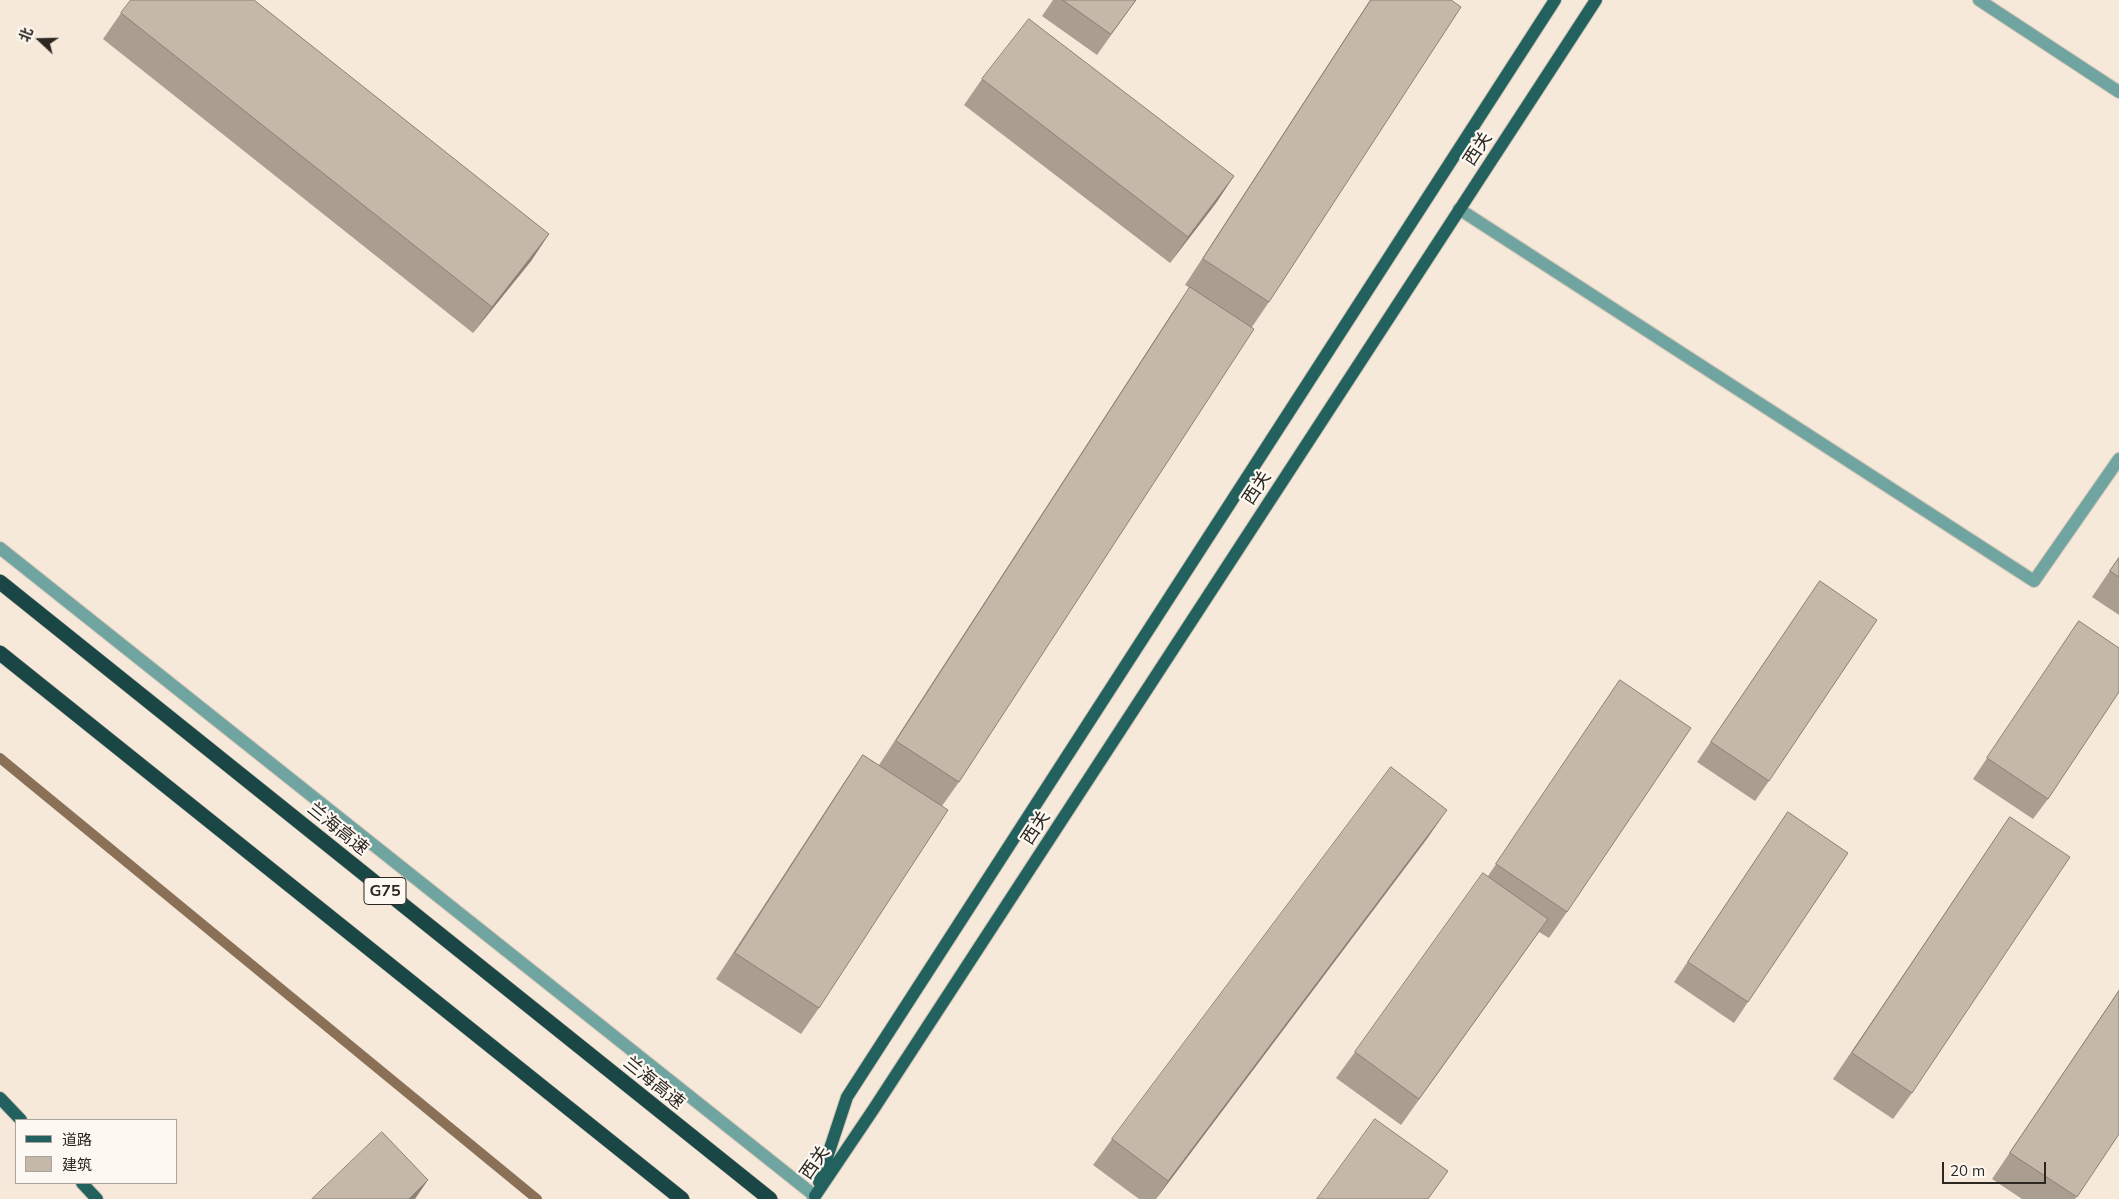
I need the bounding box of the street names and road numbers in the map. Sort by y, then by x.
street label: 西关 [1459,128,1497,170]
street label: 西关 [1238,467,1276,509]
street label: 兰海高速 [303,798,373,860]
street label: 西关 [1017,807,1055,849]
road number: G75 [364,878,406,904]
street label: 兰海高速 [619,1052,689,1114]
street label: 西关 [796,1142,834,1184]

